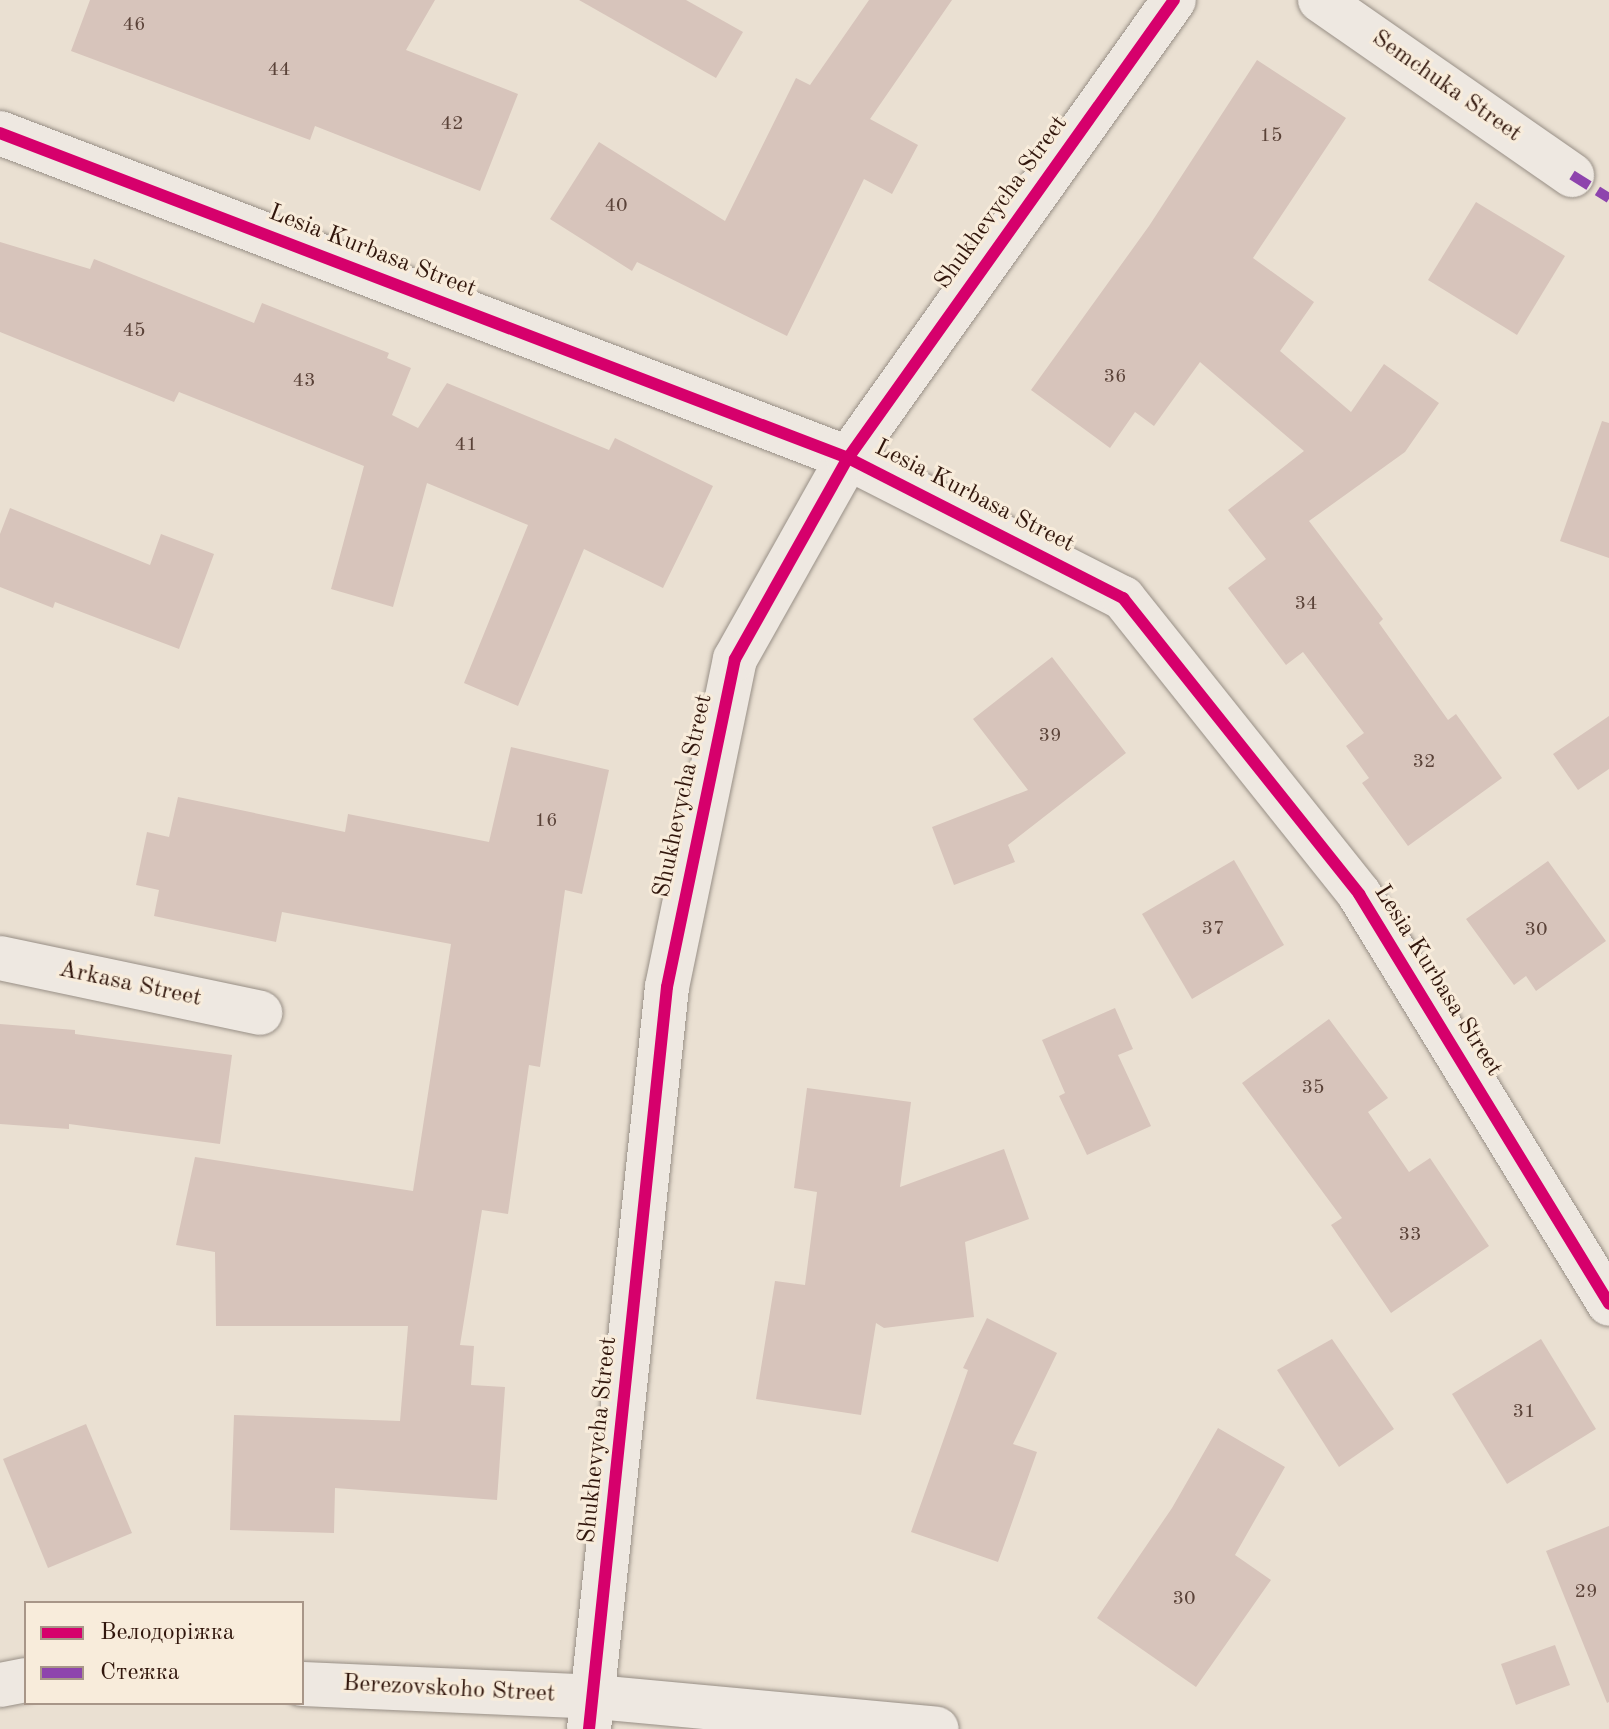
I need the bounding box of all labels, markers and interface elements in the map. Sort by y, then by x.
house number: 46 [122,13,146,37]
street label: Semchuka Street [1366,25,1526,149]
house number: 44 [267,58,291,82]
street label: Shukhevycha Street [929,111,1075,295]
house number: 42 [440,112,464,136]
house number: 15 [1259,124,1283,148]
house number: 40 [604,194,628,218]
street label: Lesia Kurbasa Street [264,199,480,305]
house number: 45 [122,319,146,343]
house number: 36 [1103,365,1127,389]
house number: 43 [292,369,316,393]
house number: 41 [454,433,478,457]
street label: Lesia Kurbasa Street [869,434,1079,560]
house number: 34 [1294,592,1318,616]
street label: Shukhevycha Street [648,692,720,900]
house number: 39 [1038,724,1062,748]
house number: 32 [1412,750,1436,774]
house number: 16 [534,809,558,833]
street label: Lesia Kurbasa Street [1366,880,1508,1082]
house number: 37 [1201,917,1225,941]
house number: 30 [1524,918,1548,942]
street label: Arkasa Street [56,956,204,1014]
house number: 35 [1301,1076,1325,1100]
house number: 33 [1398,1223,1422,1247]
street label: Shukhevycha Street [574,1335,624,1545]
house number: 31 [1512,1400,1536,1424]
house number: 29 [1574,1580,1598,1604]
house number: 30 [1172,1587,1196,1611]
legend [24,1601,304,1705]
text: Велодоріжка [100,1621,235,1645]
text: Стежка [100,1661,180,1685]
street label: Berezovskoho Street [342,1670,556,1710]

